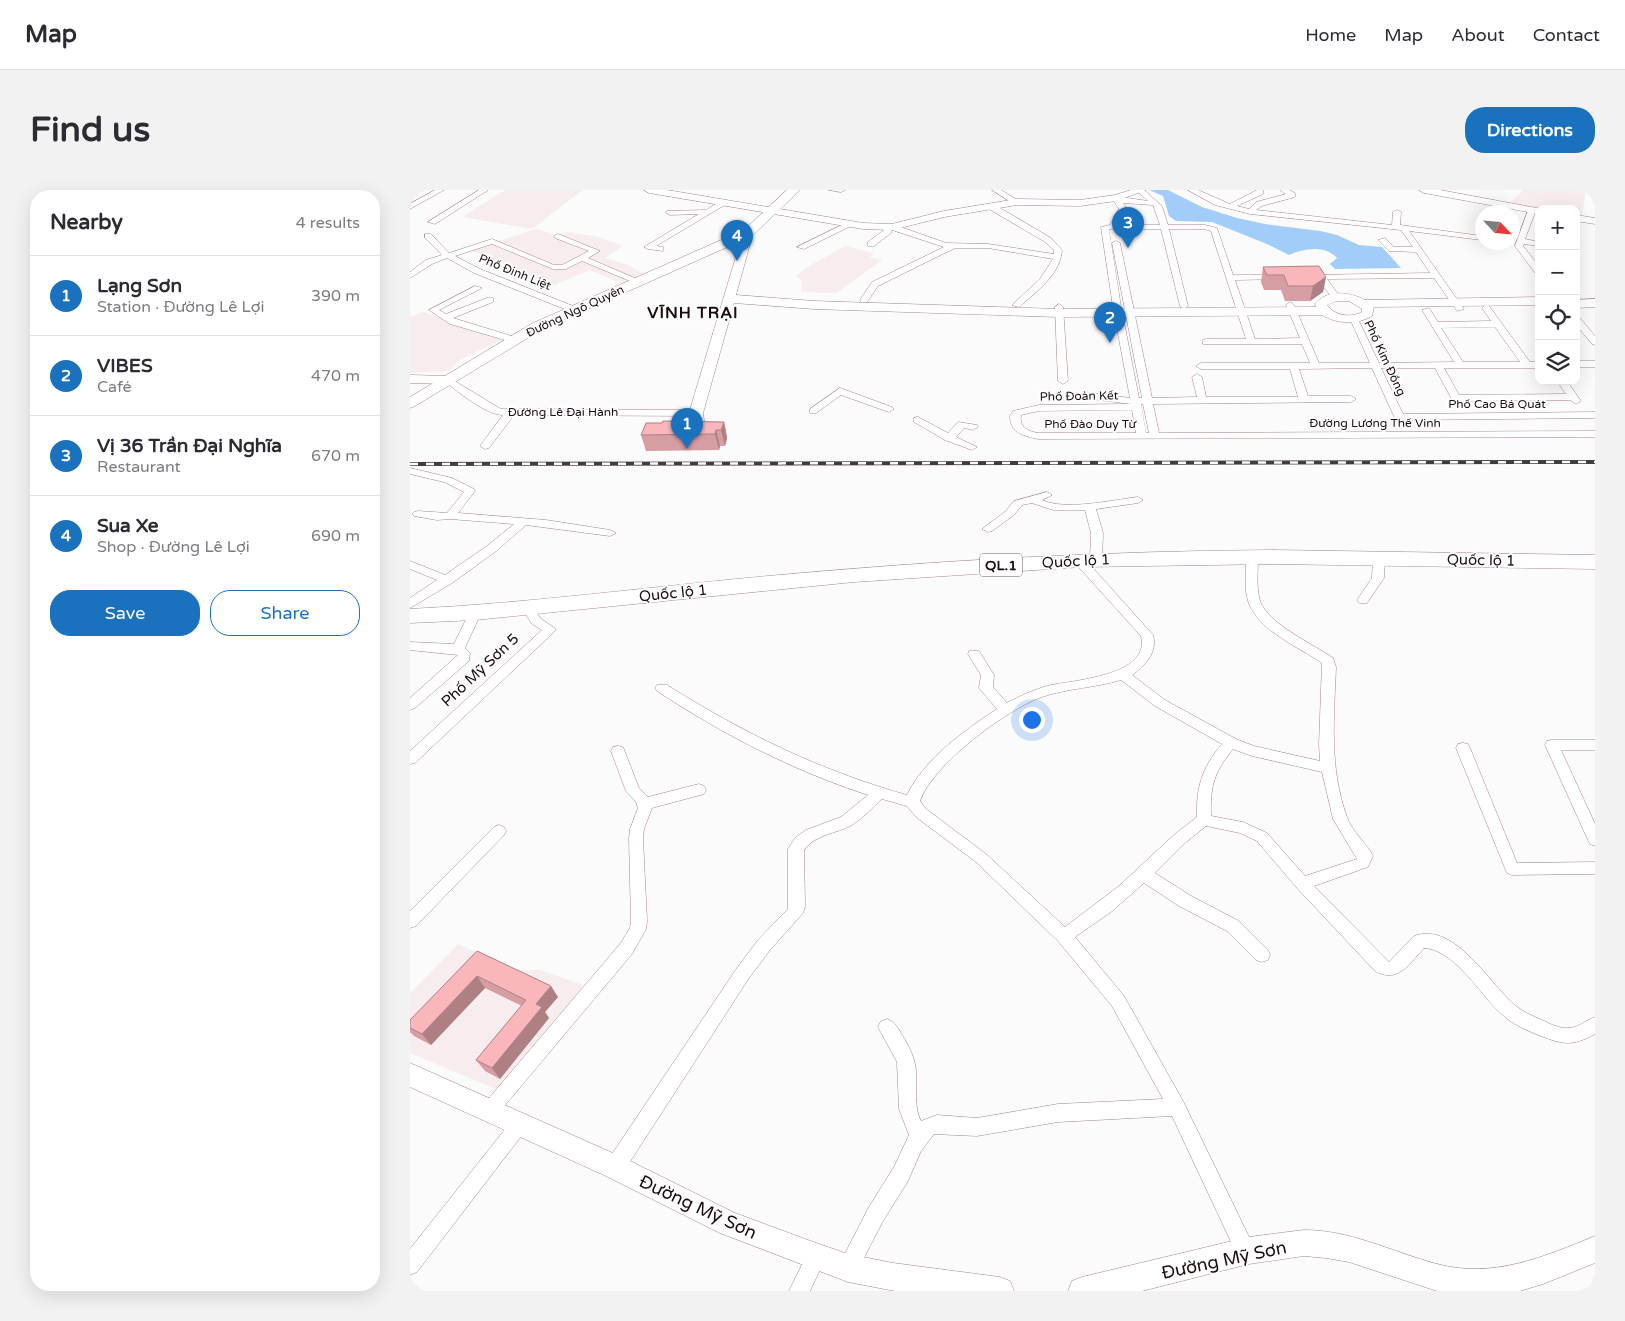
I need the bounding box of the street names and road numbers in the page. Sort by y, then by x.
street label: Phố Đinh Liệt [477,251,554,293]
street label: Đường Ngô Quyền [524,282,626,340]
street label: Phố Kim Đồng [1361,318,1409,398]
street label: Phố Đoàn Kết [1040,388,1119,404]
street label: Phố Cao Bá Quát [1448,397,1546,411]
street label: Đường Lê Đại Hành [508,405,618,419]
street label: Đường Lương Thế Vinh [1309,416,1441,430]
street label: Phố Đào Duy Từ [1044,417,1137,431]
street label: Quốc lộ 1 [1041,550,1111,572]
street label: Quốc lộ 1 [1447,550,1515,570]
road number: QL.1 [980,554,1022,576]
street label: Quốc lộ 1 [638,580,708,606]
street label: Phố Mỹ Sơn 5 [438,630,522,710]
street label: Đường Mỹ Sơn [636,1170,760,1244]
street label: Đường Mỹ Sơn [1160,1236,1288,1284]

